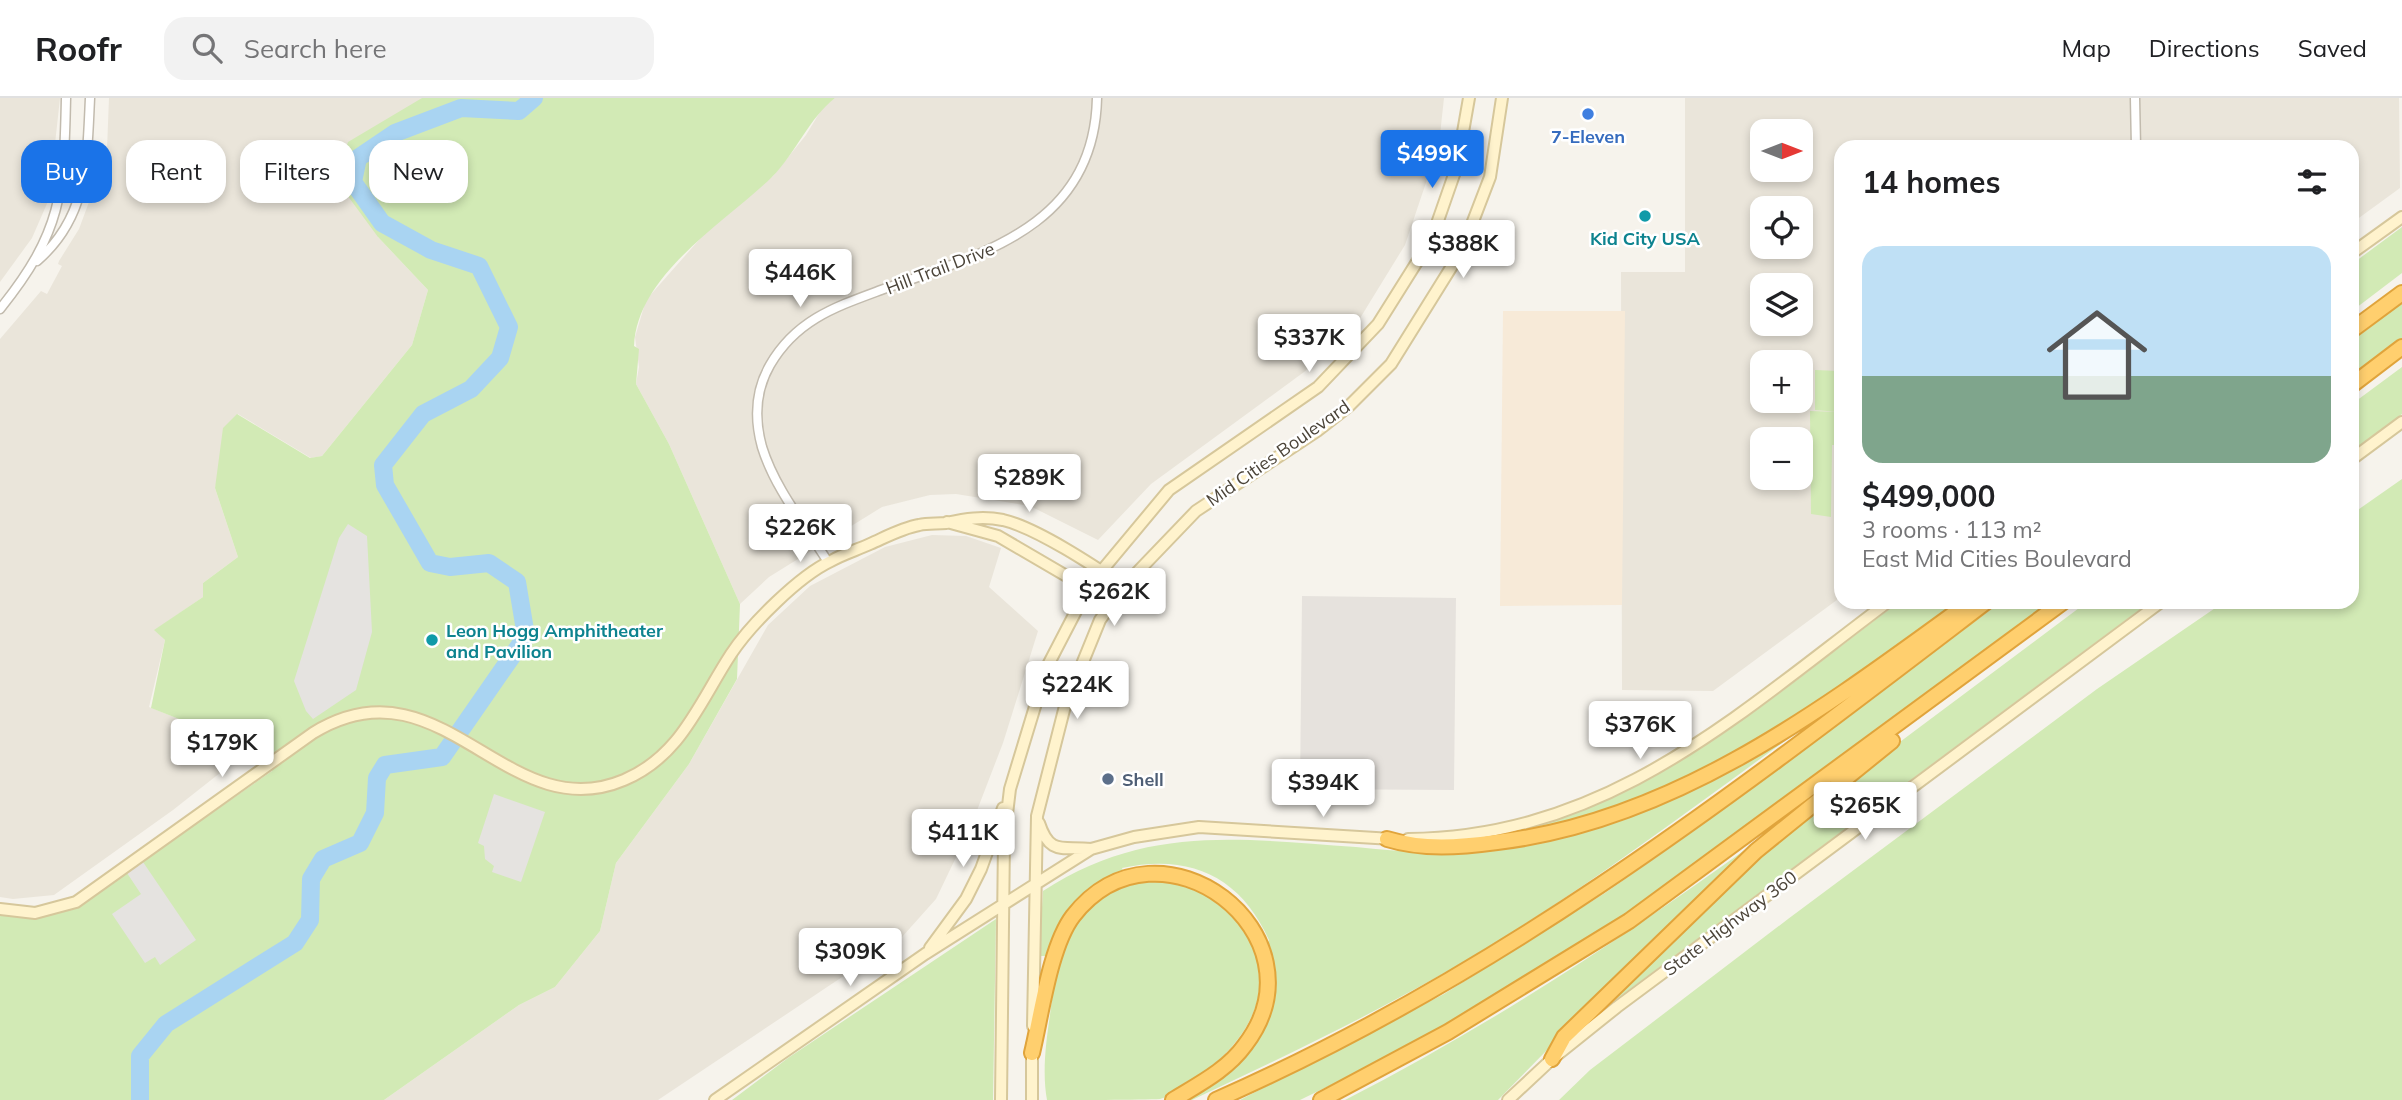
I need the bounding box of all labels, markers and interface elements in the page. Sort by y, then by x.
search box [164,17,654,80]
text: Roofr [35,28,122,69]
icon: search [188,29,226,67]
text: Search here [244,32,387,65]
text: Map [2061,33,2111,63]
text: Directions [2149,33,2260,63]
text: Saved [2298,33,2367,63]
marker: 7-Eleven [1580,106,1596,122]
north arrow [1750,119,1813,182]
map controls [1750,119,1813,490]
place label: 7-Eleven [1551,125,1625,148]
pin: $499K [1383,130,1481,190]
text: $499K [1397,138,1467,167]
chip: Buy [21,140,112,203]
chip: Rent [126,140,226,203]
chip: Filters [240,140,355,203]
chip: New [369,140,468,203]
text: 14 homes [1862,163,2001,201]
icon: filters [2293,163,2331,201]
button: locate [1750,196,1813,259]
marker: Kid City USA [1637,208,1653,224]
pin: $388K [1414,220,1512,280]
place label: Kid City USA [1590,227,1700,250]
text: $388K [1428,228,1498,257]
street label: Hill Trail Drive [882,237,998,299]
pin: $446K [751,250,849,309]
text: $446K [765,257,835,286]
button: layers [1750,273,1813,336]
icon: home [2034,292,2160,418]
pin: $337K [1260,314,1358,374]
text: $337K [1274,322,1344,351]
button: + [1750,350,1813,413]
street label: Mid Cities Boulevard [1202,395,1354,511]
button: − [1750,427,1813,490]
pin: $289K [980,454,1078,514]
text: $289K [994,462,1064,491]
text: $499,000 [1862,477,1995,515]
pin: $226K [751,504,849,564]
text: $226K [765,512,835,541]
text: 3 rooms · 113 m² [1862,515,2042,544]
text: East Mid Cities Boulevard [1862,544,2132,573]
pin: $262K [1065,568,1163,628]
text: $262K [1079,576,1149,605]
place label: Leon Hogg Amphitheater and Pavilion [446,619,664,663]
marker: Leon Hogg Amphitheater and Pavilion [424,632,440,648]
pin: $224K [1028,662,1126,721]
text: $224K [1042,669,1112,698]
pin: $376K [1591,702,1689,761]
text: $376K [1605,709,1675,738]
pin: $179K [173,720,271,779]
text: $179K [187,727,257,756]
pin: $394K [1274,760,1372,819]
text: $394K [1288,767,1358,796]
place label: Shell [1122,768,1164,791]
marker: Shell [1100,771,1116,787]
pin: $265K [1816,782,1914,842]
text: $265K [1830,790,1900,819]
pin: $411K [914,810,1012,869]
text: $411K [928,817,998,846]
street label: State Highway 360 [1659,865,1801,981]
pin: $309K [801,928,899,988]
text: $309K [815,936,885,965]

